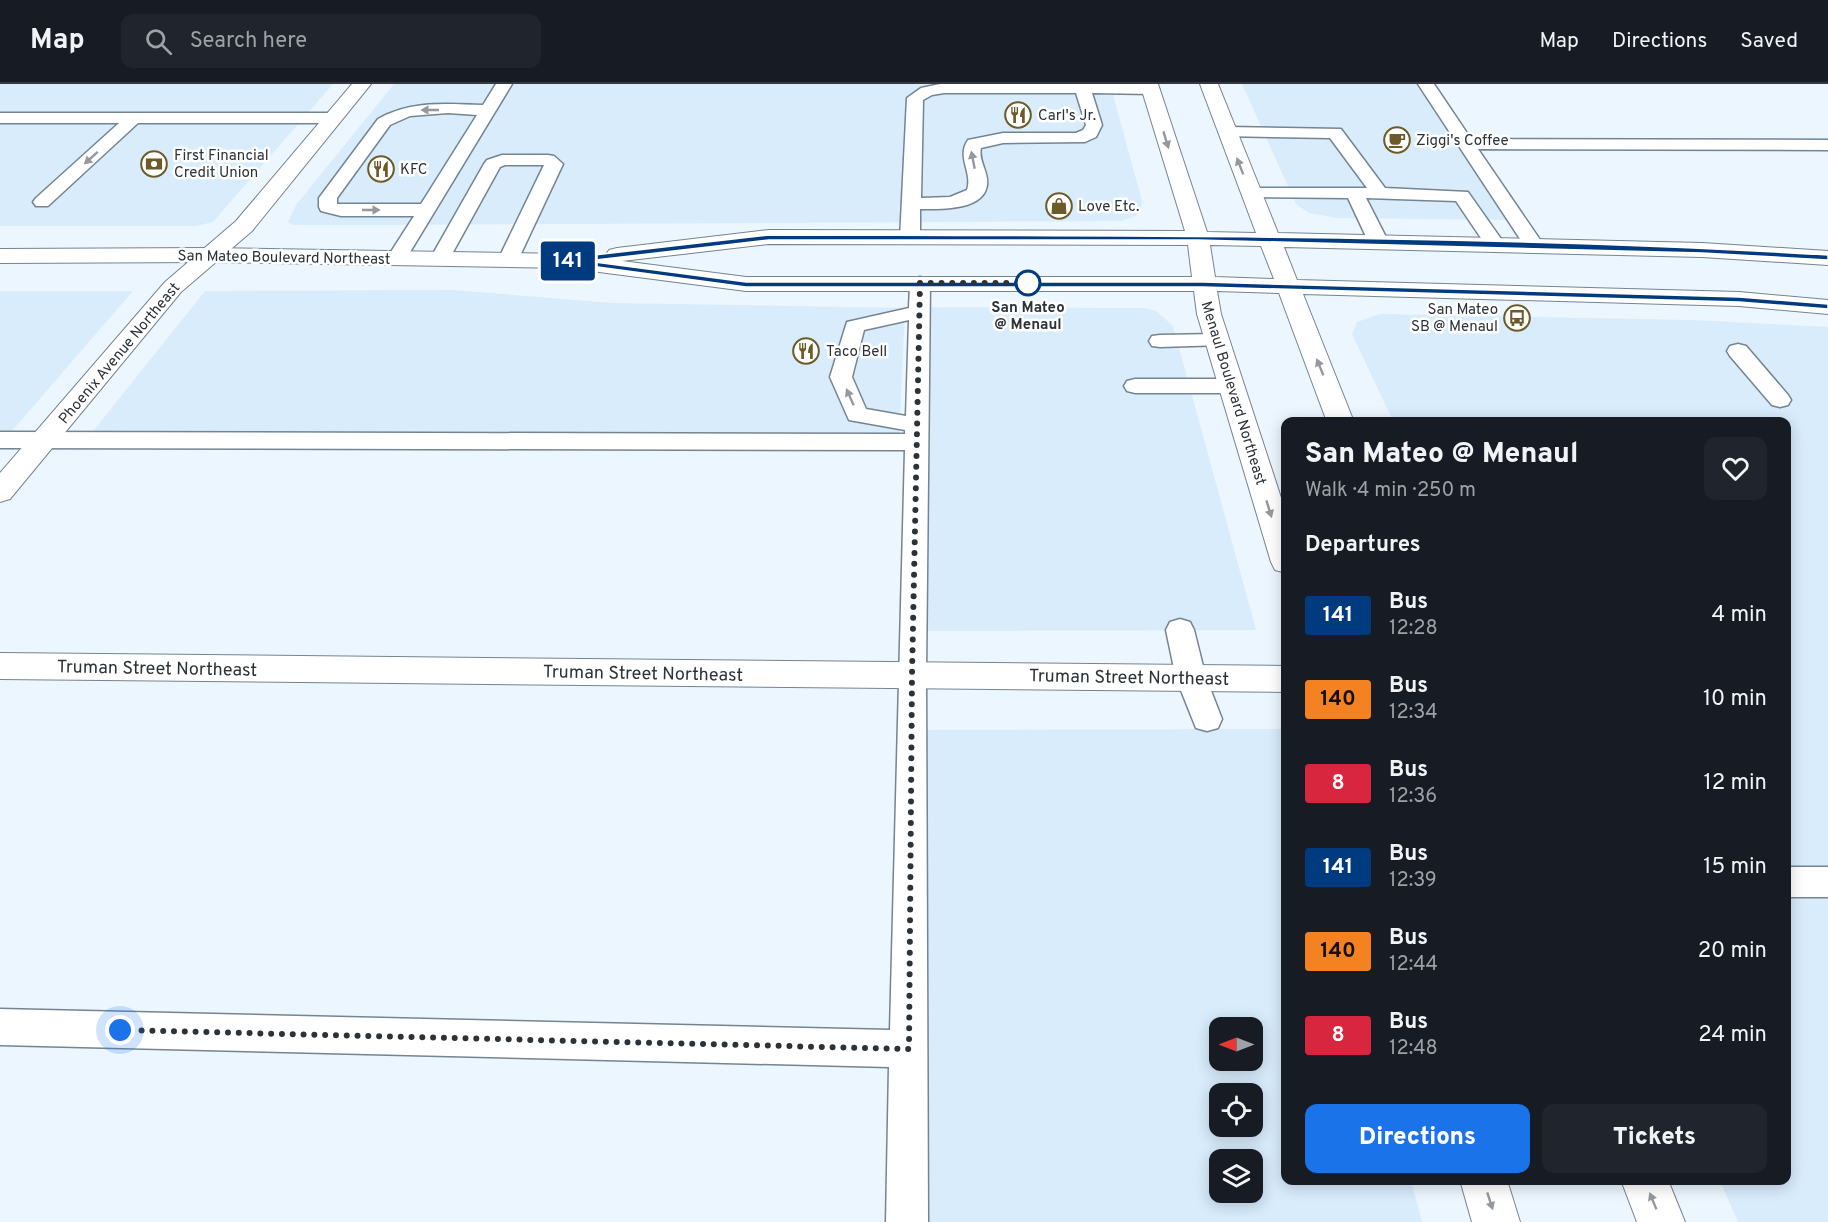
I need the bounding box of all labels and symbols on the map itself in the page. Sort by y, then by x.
restaurant icon: Carl's Jr. [1003,100,1033,130]
one-way arrow [420,105,439,115]
place label: Carl's Jr. [1038,107,1096,126]
cafe icon: Ziggi's Coffee [1382,125,1412,155]
one-way arrow [1162,131,1171,149]
place label: Ziggi's Coffee [1416,132,1509,151]
place label: First Financial Credit Union [174,147,269,183]
bank icon: First Financial Credit Union [139,149,169,179]
one-way arrow [84,150,98,164]
one-way arrow [968,151,977,170]
restaurant icon: KFC [366,154,396,184]
one-way arrow [1235,157,1244,175]
place label: KFC [400,161,428,180]
shop icon: Love Etc. [1044,191,1074,221]
place label: Love Etc. [1078,198,1139,217]
one-way arrow [361,205,380,215]
line badge: 141 [534,242,602,280]
street label: San Mateo Boulevard Northeast [177,247,391,270]
marker: San Mateo @ Menaul [1015,270,1041,296]
street label: Phoenix Avenue Northeast [55,279,185,429]
place label: San Mateo @ Menaul [991,299,1065,335]
street label: Menaul Boulevard Northeast [1195,299,1270,488]
place label: San Mateo SB @ Menaul [1411,301,1498,337]
bus stop icon: San Mateo SB @ Menaul [1502,303,1532,333]
restaurant icon: Taco Bell [791,336,821,366]
place label: Taco Bell [826,343,887,362]
one-way arrow [1315,358,1324,376]
one-way arrow [844,388,854,406]
one-way arrow [1265,500,1274,518]
street label: Truman Street Northeast [57,656,257,683]
street label: Truman Street Northeast [543,661,743,688]
street label: Truman Street Northeast [1029,665,1229,692]
your location [105,1015,135,1045]
north arrow [1209,1017,1263,1071]
one-way arrow [1486,1192,1495,1210]
one-way arrow [1647,1192,1657,1210]

